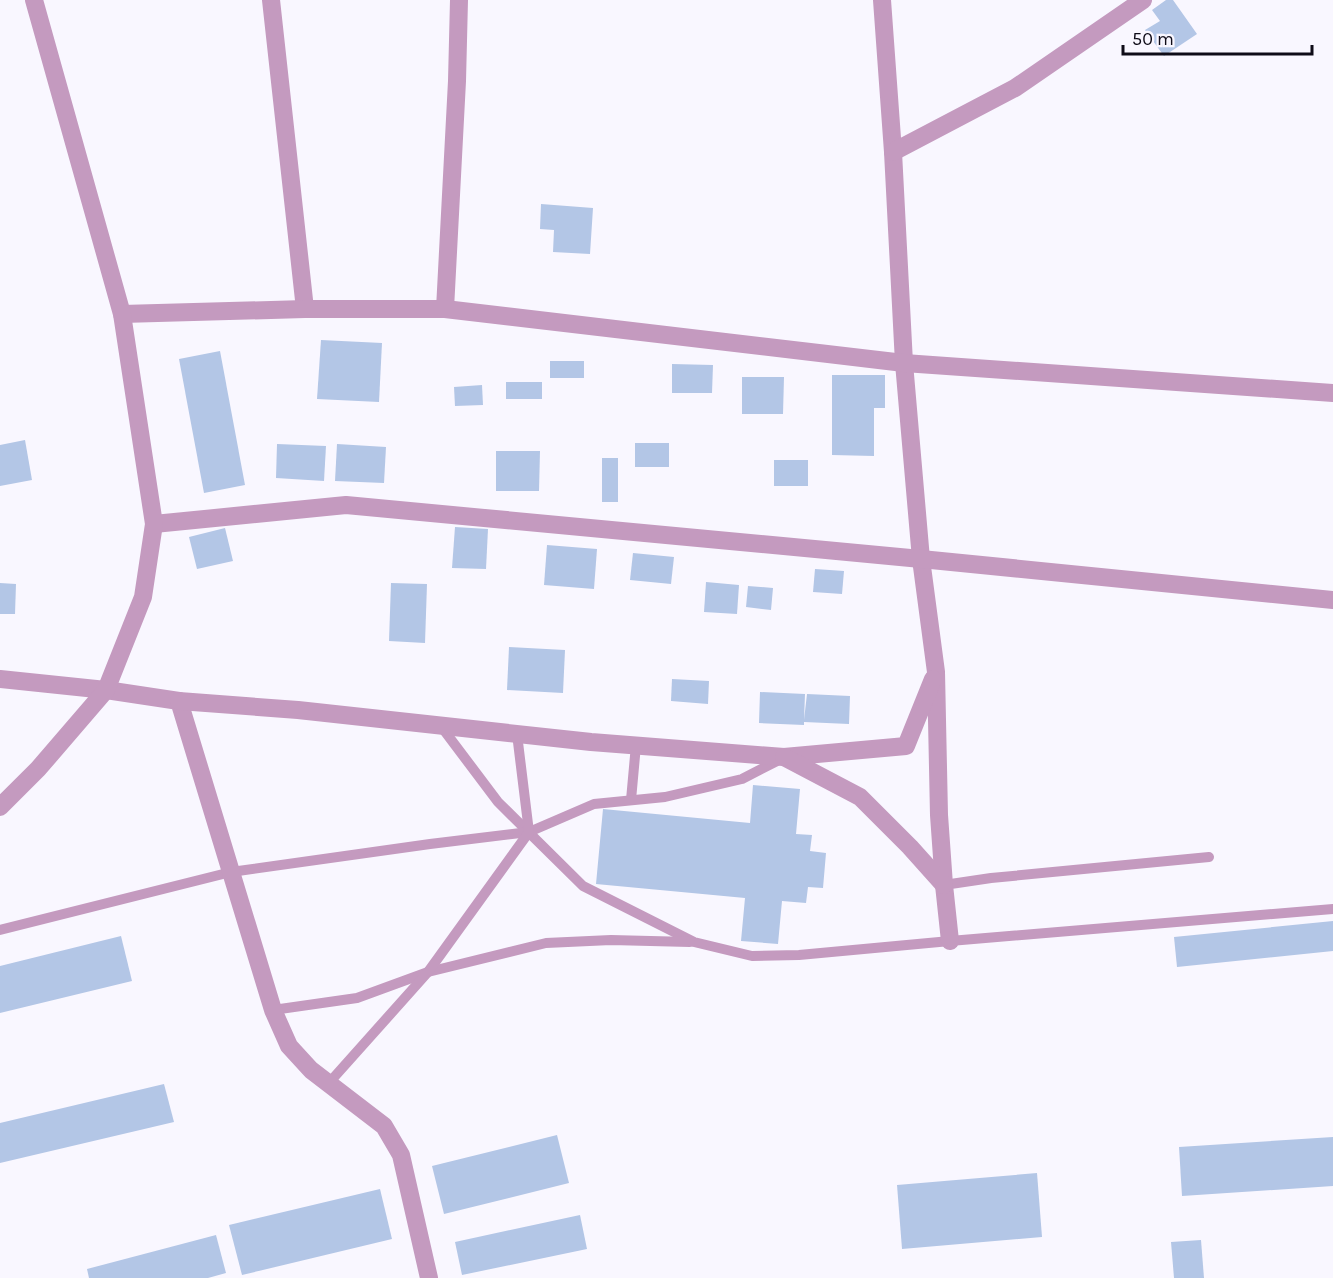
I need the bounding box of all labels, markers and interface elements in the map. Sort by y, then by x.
scale bar [1123,18,1312,56]
text: 50 m [1132,28,1174,50]

